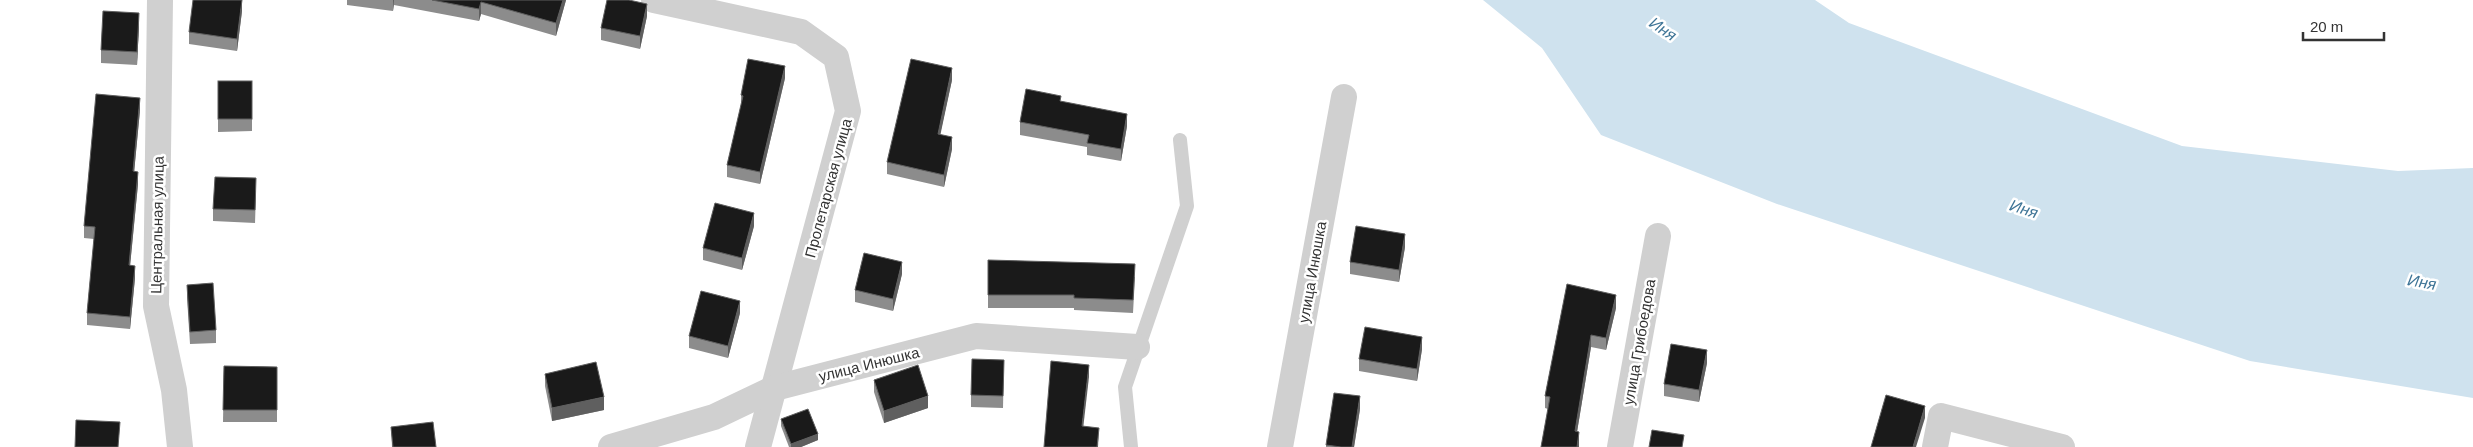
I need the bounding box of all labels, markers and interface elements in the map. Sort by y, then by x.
scale bar [2303,10,2384,42]
water label: Иня [1646,14,1680,44]
text: 20 m [2310,18,2343,35]
street label: Пролетарская улица [801,116,855,259]
street label: Центральная улица [147,155,167,294]
water label: Иня [2008,196,2041,222]
street label: улица Инюшка [1295,219,1329,324]
water label: Иня [2406,271,2438,293]
street label: улица Грибоедова [1620,277,1659,406]
street label: улица Инюшка [817,343,922,385]

